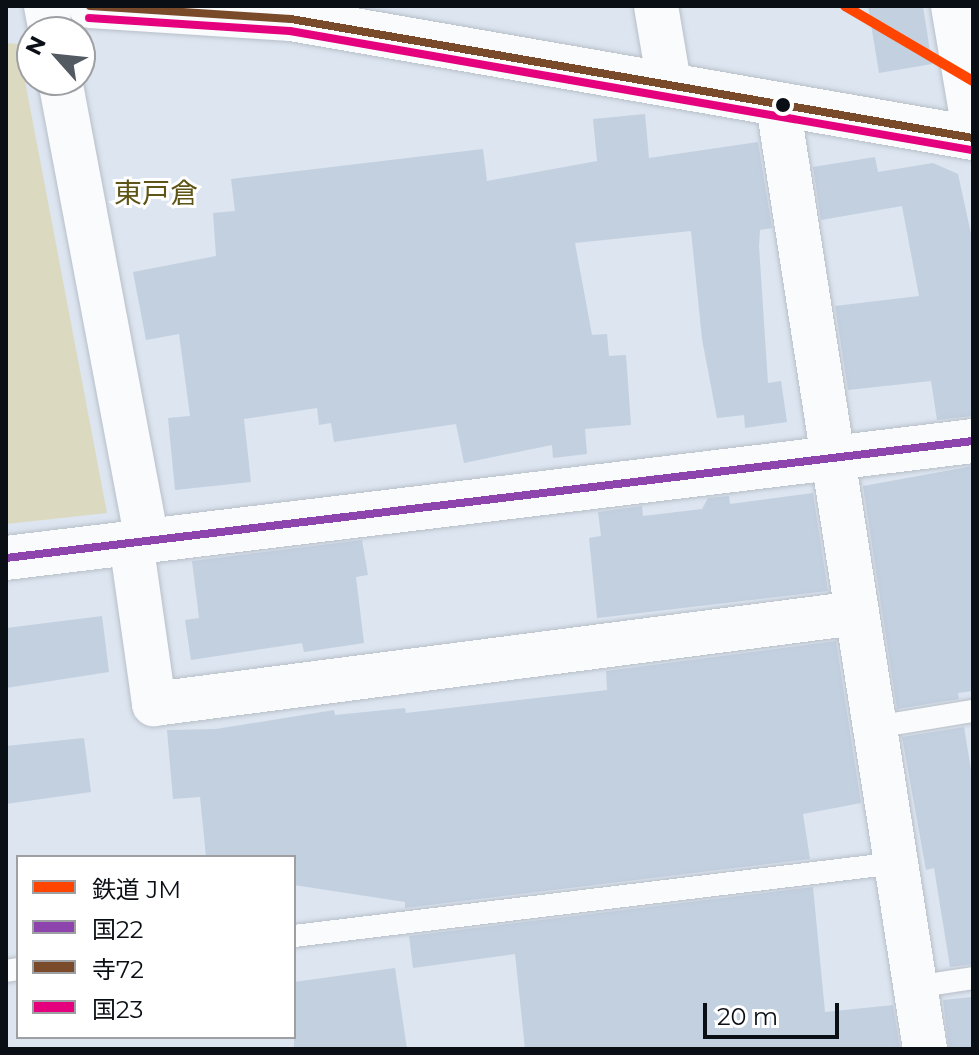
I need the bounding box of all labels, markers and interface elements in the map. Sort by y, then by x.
north arrow [16,16,96,96]
text: N [20,32,52,60]
unlabelled marker [775,97,791,113]
district label: 東戸倉 [114,176,198,210]
legend [16,855,296,1039]
text: 鉄道 JM [92,875,181,904]
text: 国22 [92,915,143,944]
text: 寺72 [92,955,144,984]
scale bar [707,987,843,1037]
text: 国23 [92,995,143,1024]
text: 20 m [717,1002,778,1031]

